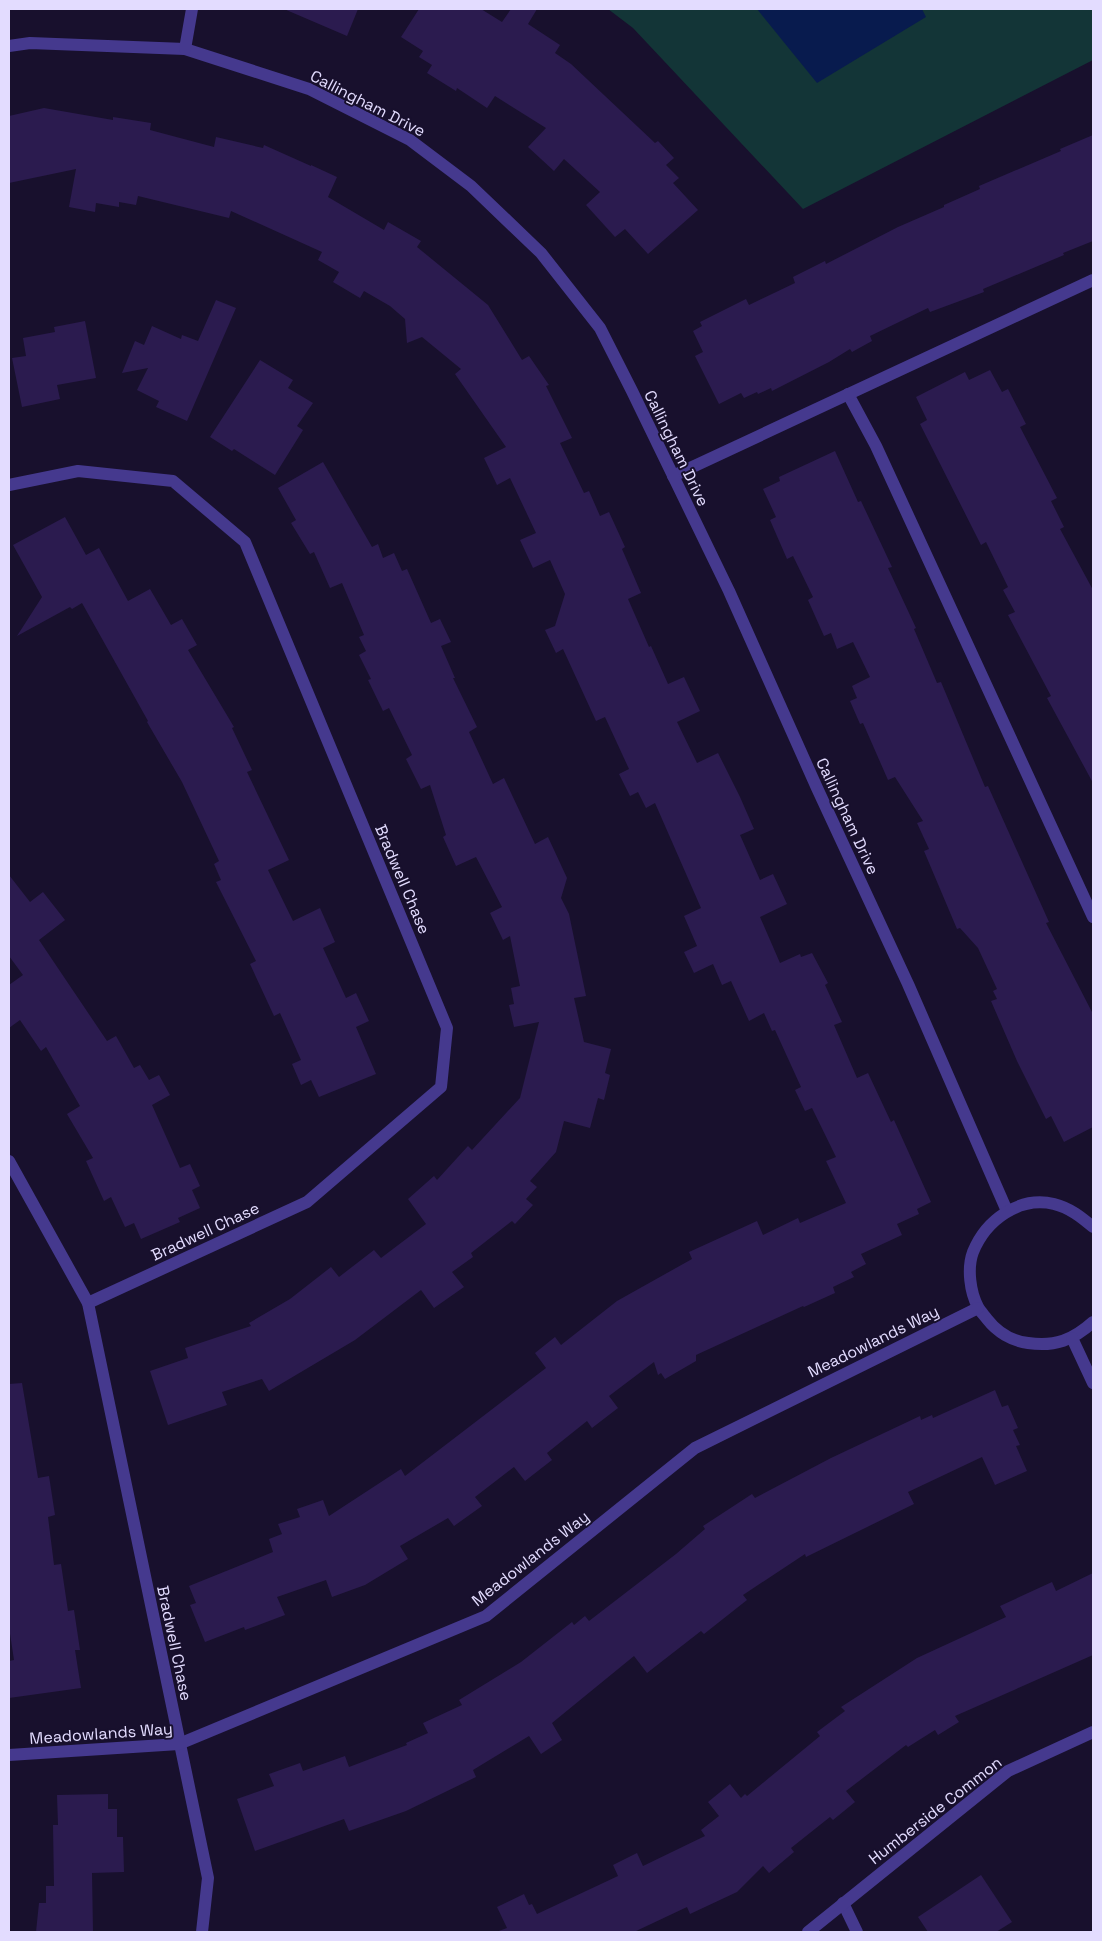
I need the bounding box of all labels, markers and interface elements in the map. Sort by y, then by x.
street label: Callingham Drive [307,65,429,142]
street label: Callingham Drive [639,387,714,510]
street label: Callingham Drive [811,754,884,878]
street label: Bradwell Chase [370,821,435,937]
street label: Bradwell Chase [148,1197,263,1266]
street label: Meadowlands Way [804,1301,942,1382]
street label: Meadowlands Way [467,1506,593,1611]
street label: Bradwell Chase [152,1584,197,1702]
street label: Meadowlands Way [29,1718,173,1749]
street label: Humberside Common [864,1752,1006,1869]

